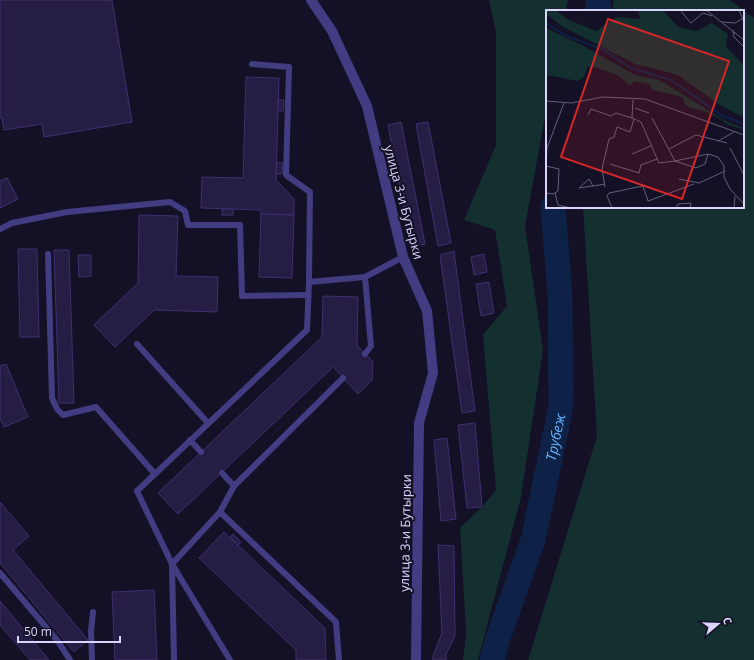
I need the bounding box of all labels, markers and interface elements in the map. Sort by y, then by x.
inset map [546,10,744,208]
street label: улица 3-и Бутырки [380,143,428,261]
water label: Трубеж [540,411,569,462]
street label: улица 3-и Бутырки [395,474,415,592]
north arrow [698,604,738,644]
text: С [720,615,736,626]
scale bar [18,618,120,644]
text: 50 m [24,623,52,640]

